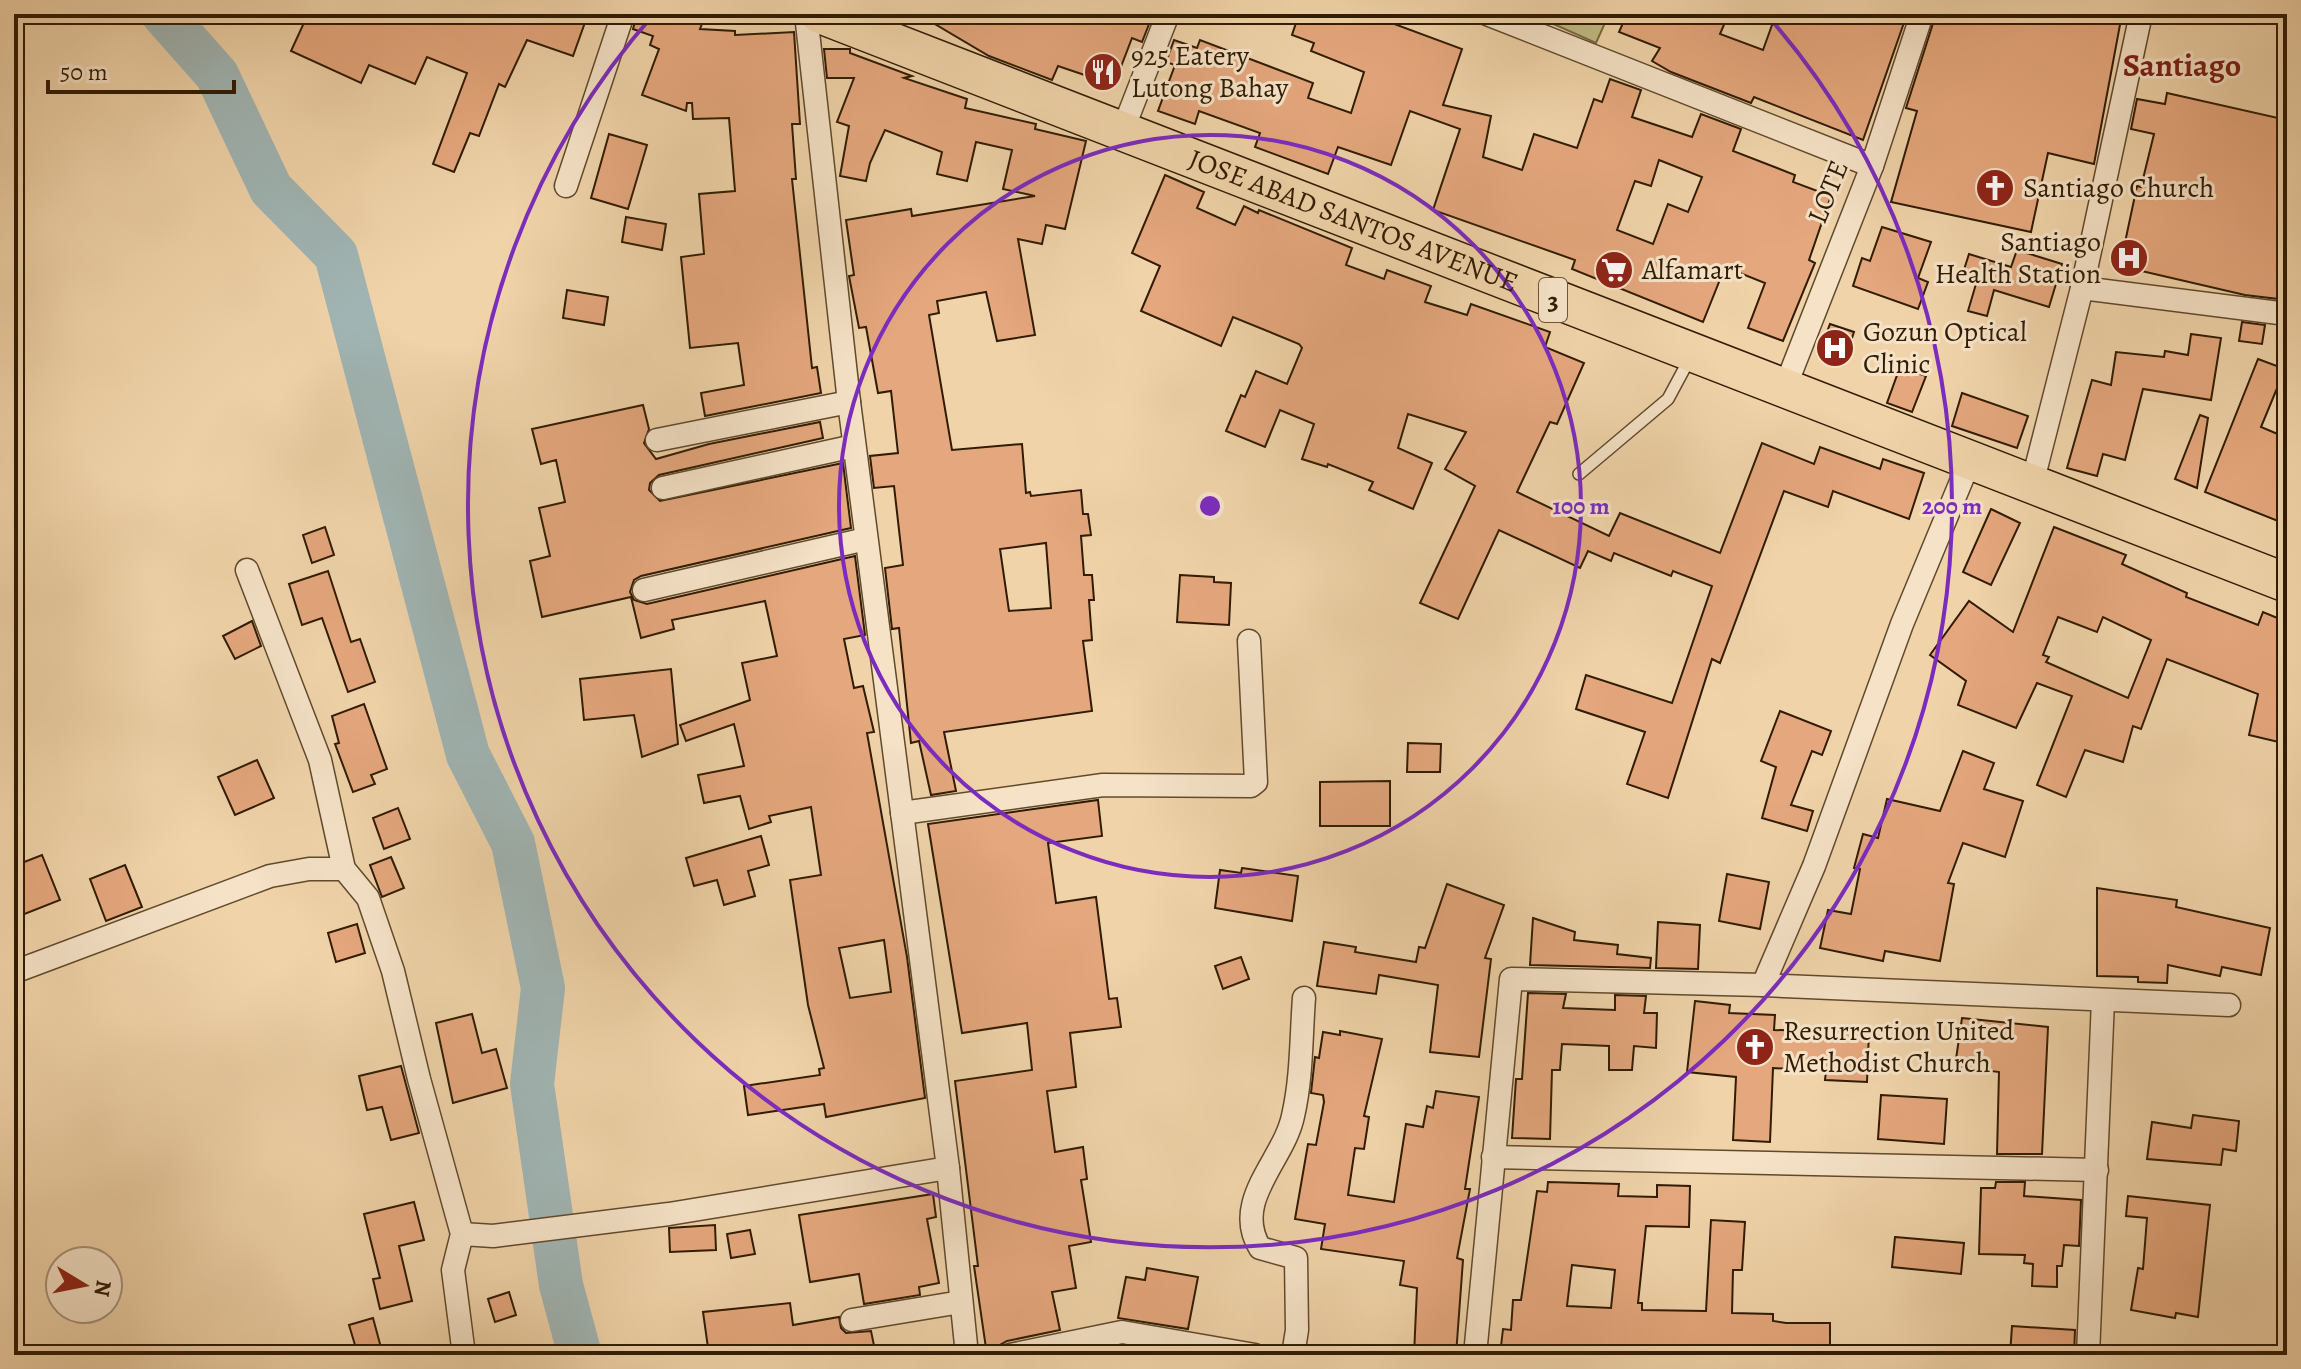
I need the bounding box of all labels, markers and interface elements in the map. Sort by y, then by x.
place label: 925 Eatery Lutong Bahay [1131,37,1289,107]
district label: Santiago [2123,43,2241,87]
scale bar [48,44,234,94]
restaurant icon: 925 Eatery Lutong Bahay [1082,51,1124,93]
text: 50 m [60,56,108,88]
street label: JOSE ABAD SANTOS AVENUE [1183,140,1523,302]
street label: LOTE [1798,155,1858,229]
church icon: Santiago Church [1974,167,2016,209]
place label: Santiago Church [2023,169,2214,207]
place label: Santiago Health Station [1935,223,2101,293]
hospital icon: Santiago Health Station [2108,237,2150,279]
supermarket icon: Alfamart [1593,249,1635,291]
place label: Alfamart [1641,251,1743,289]
road number: 3 [1539,278,1567,322]
place label: Gozun Optical Clinic [1863,313,2027,383]
hospital icon: Gozun Optical Clinic [1814,327,1856,369]
text: 100 m [1552,490,1610,522]
text: 200 m [1922,490,1982,522]
centre of rings [1196,492,1224,520]
place label: Resurrection United Methodist Church [1783,1012,2015,1082]
church icon: Resurrection United Methodist Church [1734,1026,1776,1068]
north arrow [44,1245,124,1325]
text: N [87,1278,119,1299]

